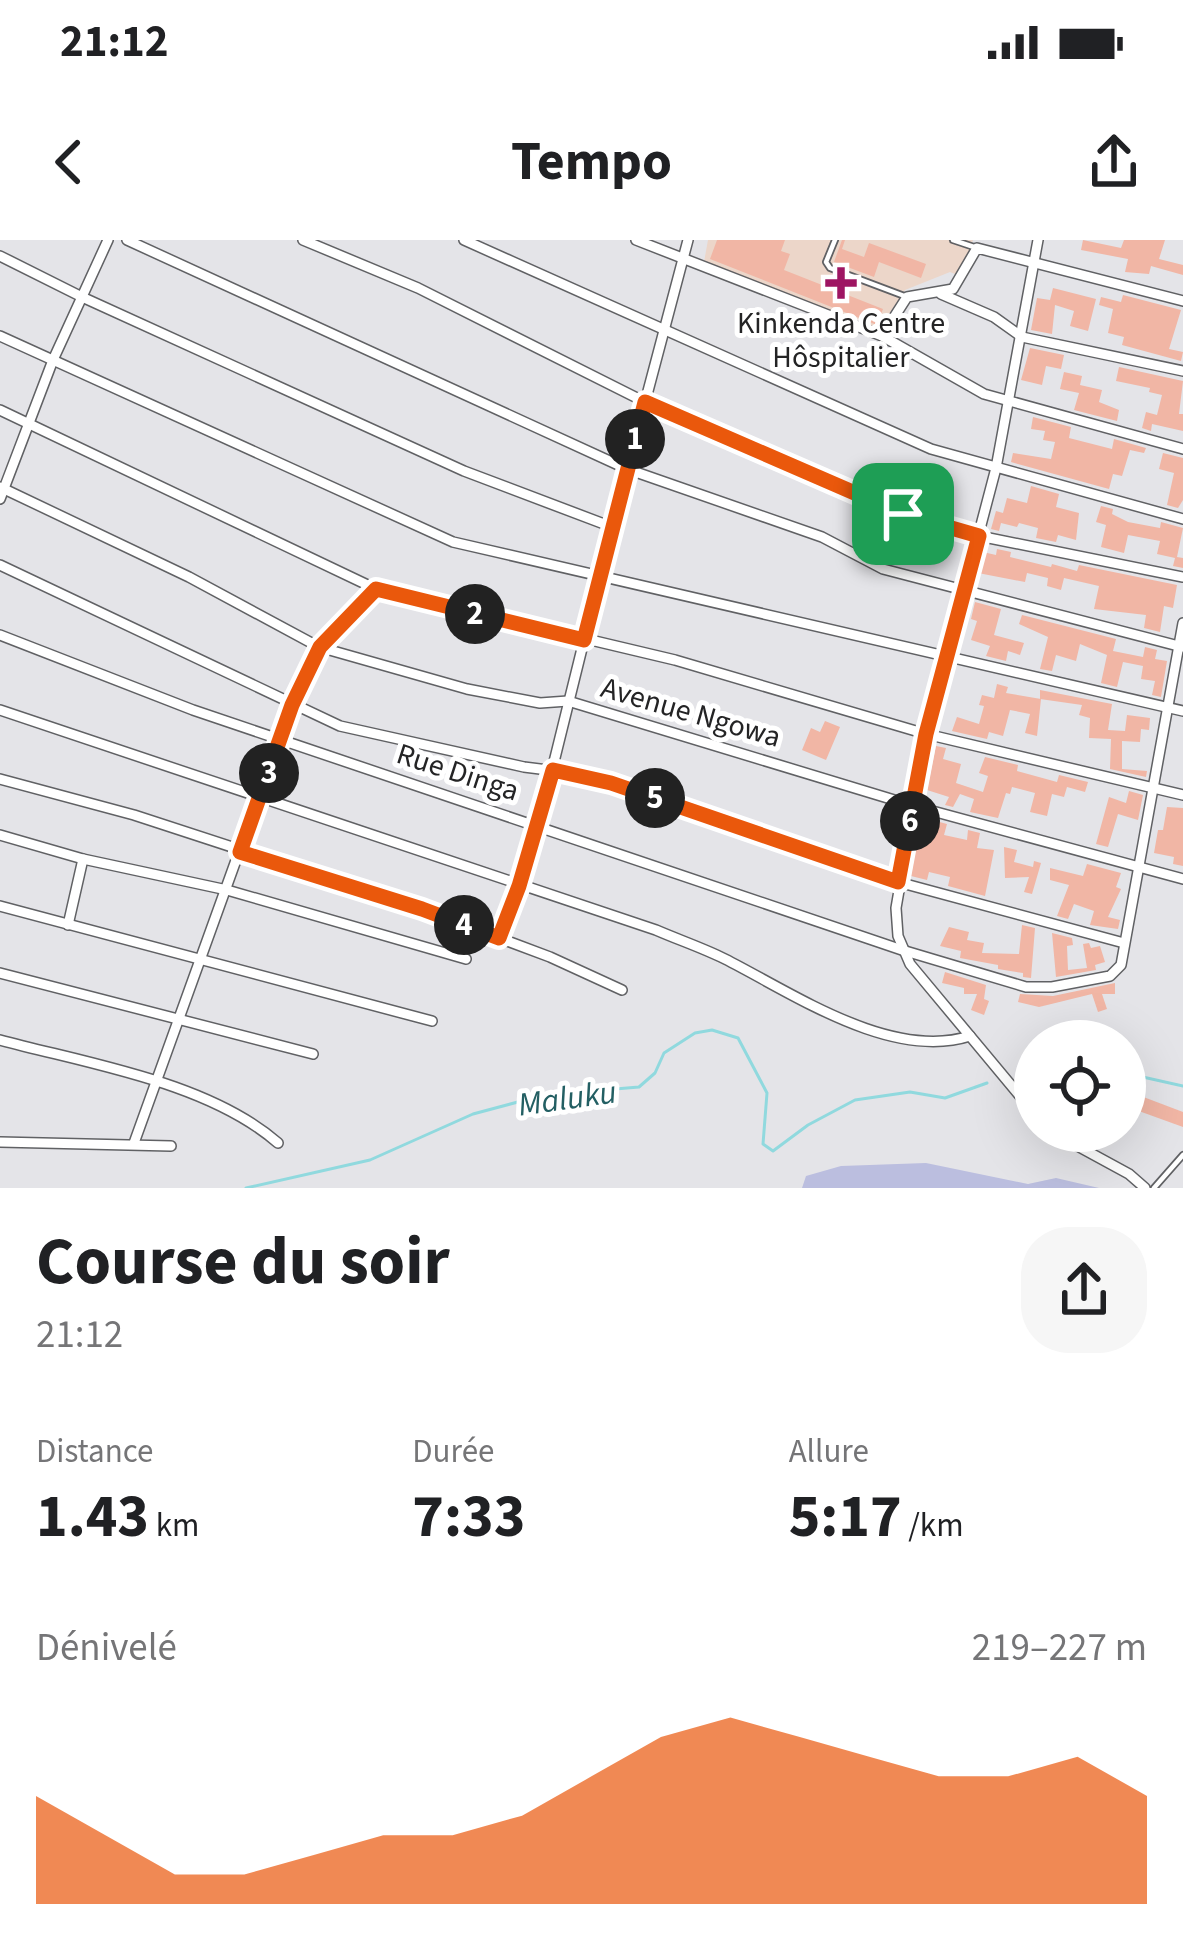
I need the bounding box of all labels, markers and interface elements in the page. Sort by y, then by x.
text: 21:12 [60,10,169,74]
text: Tempo [511,124,672,201]
icon: back [36,129,102,195]
icon: share [1081,129,1147,195]
marker: Kinkenda Centre Hôspitalier [825,267,857,299]
place label: Kinkenda Centre Hôspitalier [737,302,945,379]
pin: 1 [605,409,665,469]
text: 1 [626,415,644,462]
pin [852,463,954,565]
icon: arrive [870,481,936,547]
pin: 2 [445,584,505,644]
text: 2 [466,590,484,637]
street label: Avenue Ngowa [596,666,786,759]
street label: Rue Dinga [391,733,525,812]
pin: 3 [239,743,299,803]
text: 3 [260,749,278,796]
pin: 5 [625,768,685,828]
text: 5 [646,774,664,821]
pin: 6 [880,791,940,851]
text: 6 [901,797,919,844]
pin: 4 [434,895,494,955]
text: 4 [455,901,473,948]
map controls [1014,1020,1146,1152]
button: locate [1014,1020,1146,1152]
water label: Maluku [515,1068,619,1129]
text: Course du soir [36,1215,450,1309]
button: share [1021,1227,1147,1353]
text: 21:12 [36,1307,123,1363]
text: Distance [36,1428,153,1475]
text: Durée [412,1428,494,1475]
text: Allure [789,1428,869,1475]
text: 1.43 [36,1475,149,1560]
text: 7:33 [412,1475,525,1560]
text: 5:17 [789,1475,902,1560]
text: km [149,1502,199,1549]
text: /km [902,1502,964,1549]
text: Dénivelé [36,1620,177,1676]
text: 219–227 m [972,1620,1147,1676]

